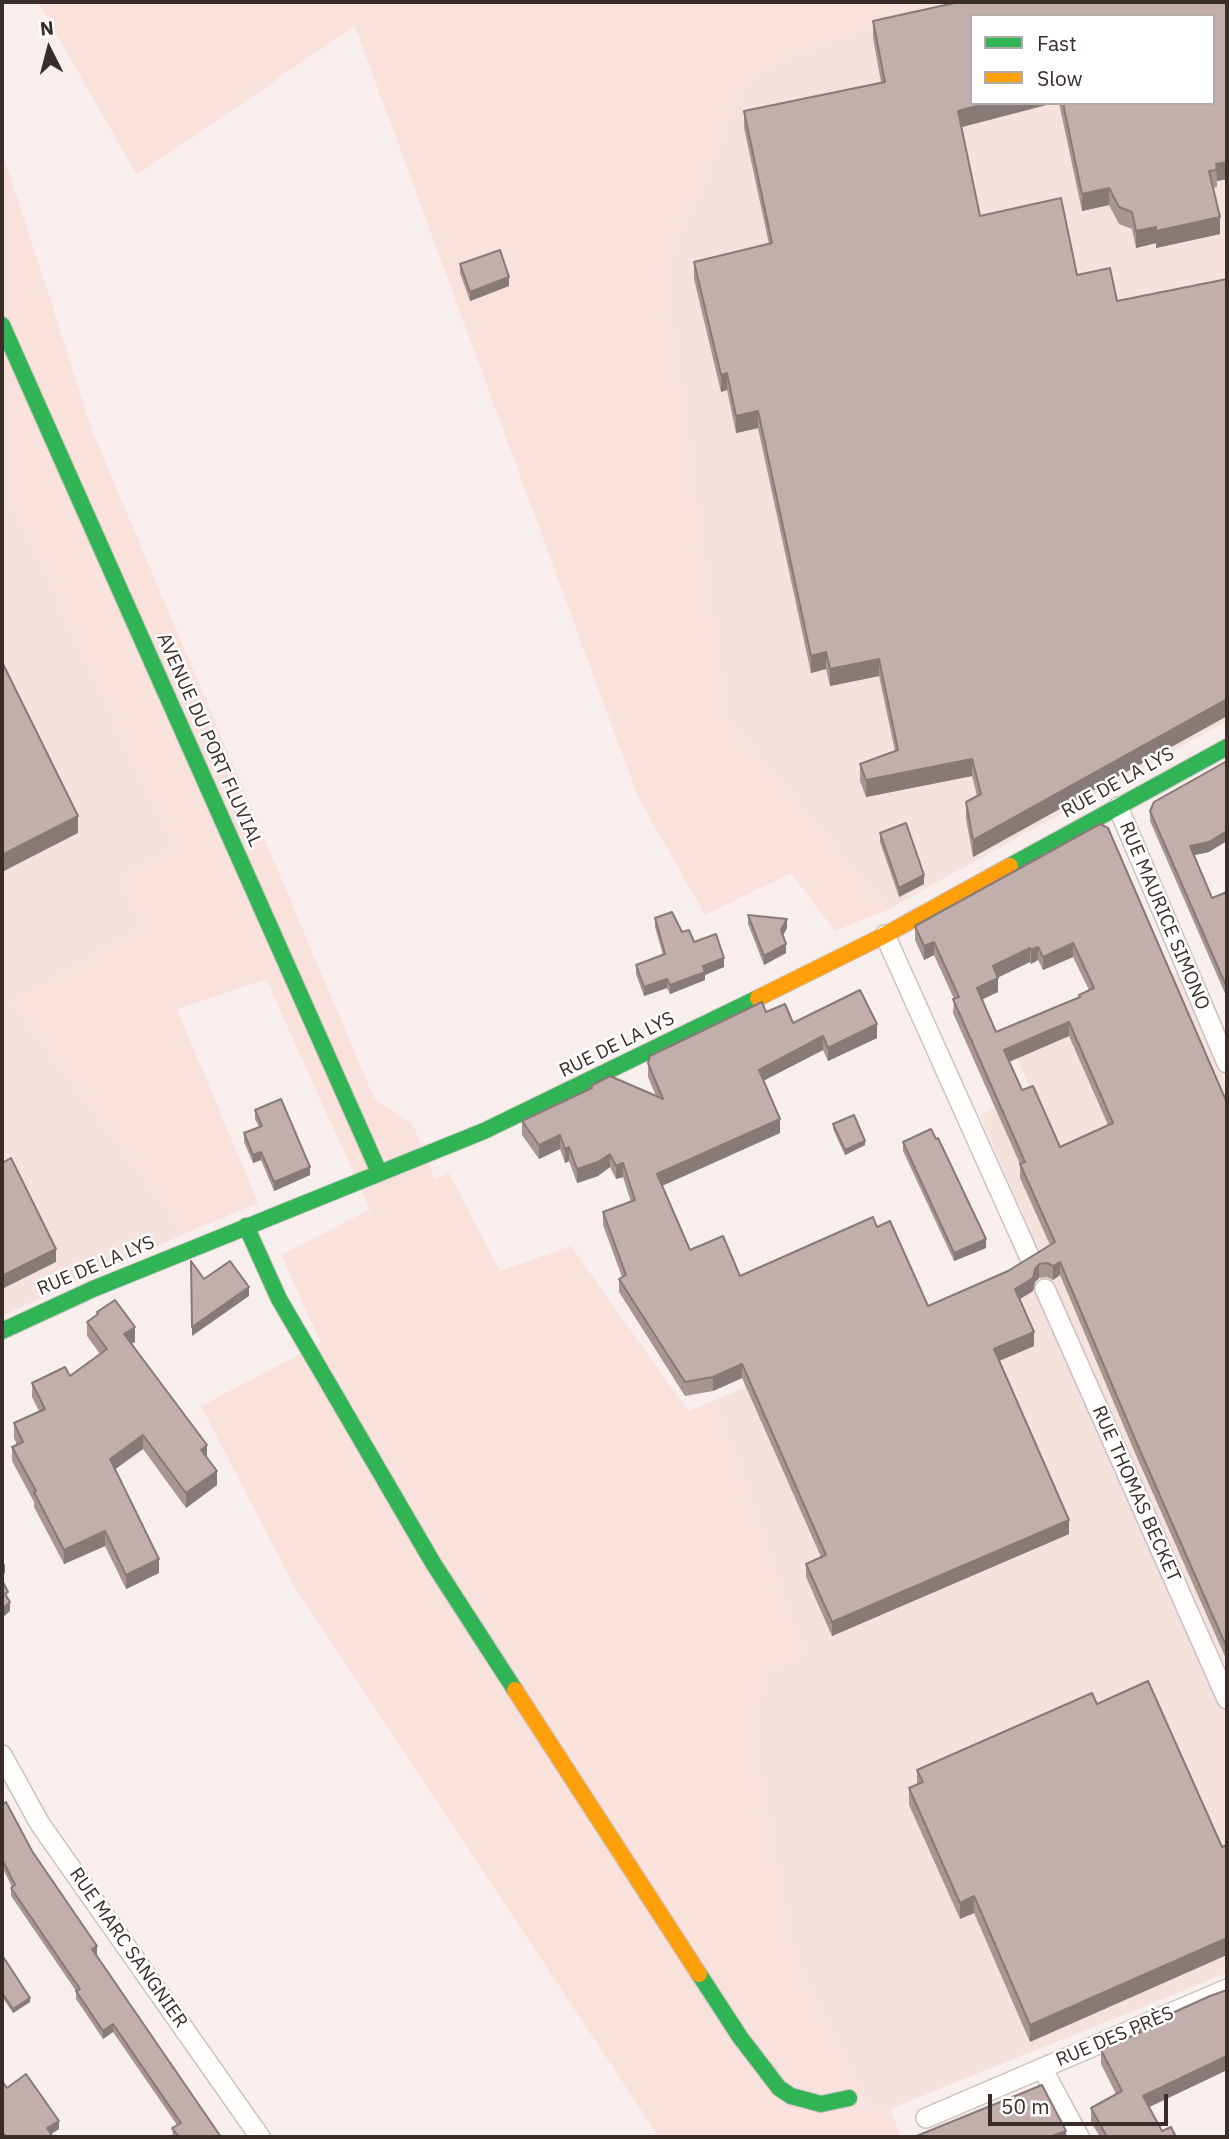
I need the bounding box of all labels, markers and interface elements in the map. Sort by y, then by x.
north arrow [14,14,84,84]
legend [970,14,1215,105]
text: N [39,15,55,41]
text: Fast [1037,29,1077,57]
text: Slow [1037,64,1083,92]
street label: AVENUE DU PORT FLUVIAL [152,630,266,850]
street label: RUE DE LA LYS [1058,743,1178,823]
street label: RUE MAURICE SIMONO [1114,819,1214,1013]
street label: RUE DE LA LYS [556,1007,678,1083]
street label: RUE DE LA LYS [34,1231,158,1301]
street label: RUE THOMAS BECKET [1087,1402,1185,1586]
street label: RUE MARC SANGNIER [64,1863,192,2033]
street label: RUE DES PRÈS [1053,2002,1177,2072]
scale bar [991,2080,1171,2124]
text: 50 m [1001,2092,1050,2120]

